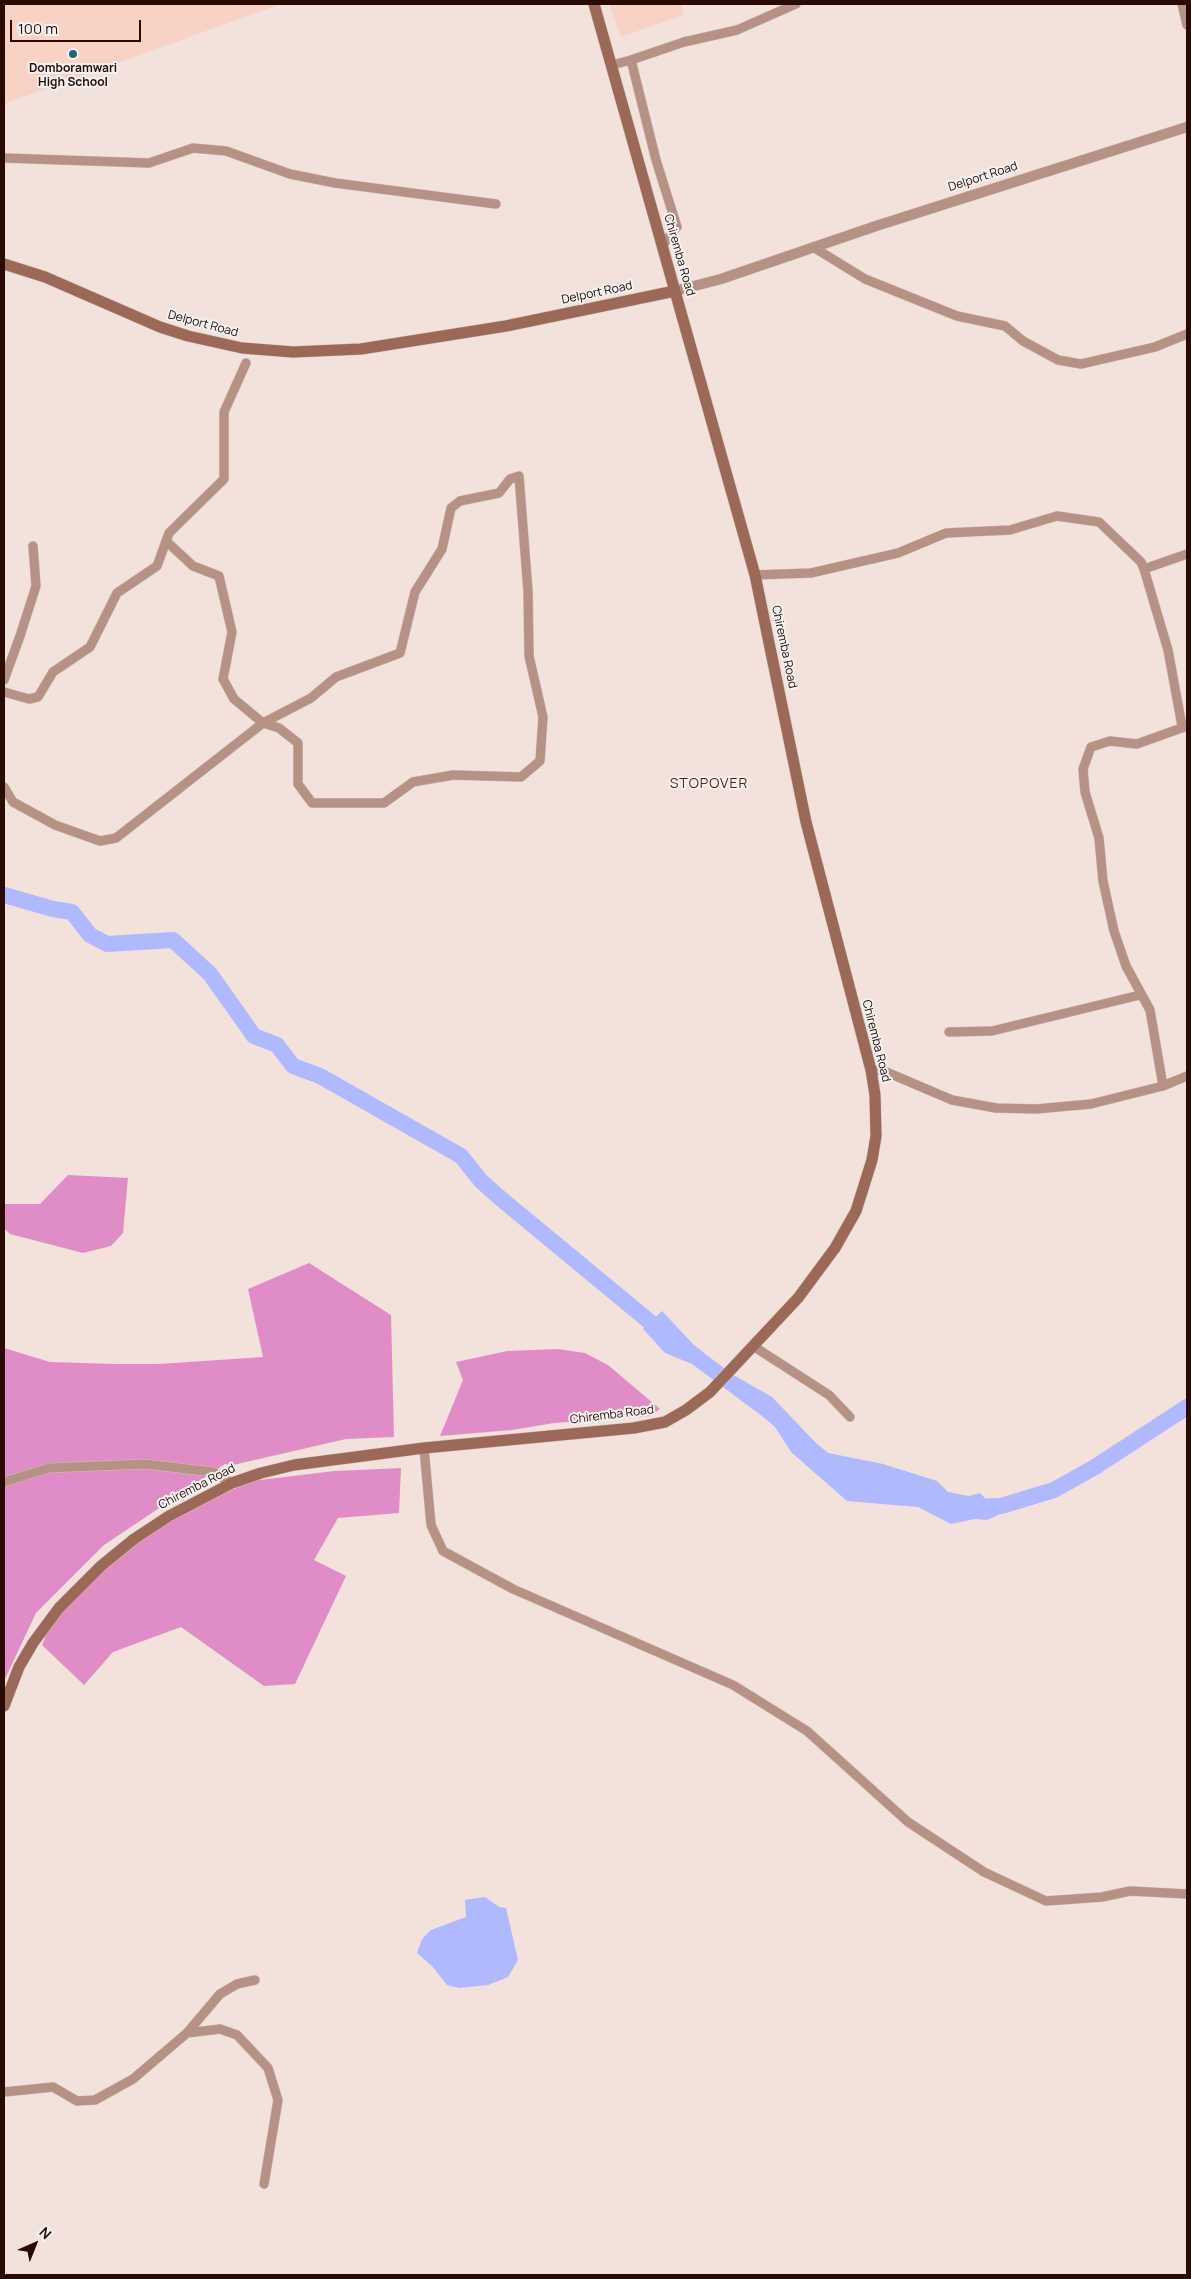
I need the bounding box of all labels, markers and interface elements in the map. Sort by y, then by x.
scale bar [12,10,144,42]
text: 100 m [18,18,58,39]
marker: Domboramwari High School [67,48,79,60]
place label: Domboramwari High School [29,62,117,90]
street label: Delport Road [947,159,1019,195]
street label: Chiremba Road [660,212,698,298]
street label: Delport Road [560,278,634,308]
street label: Delport Road [166,308,240,340]
street label: Chiremba Road [768,604,800,690]
district label: STOPOVER [669,776,749,792]
street label: Chiremba Road [859,998,893,1084]
street label: Chiremba Road [569,1403,655,1427]
street label: Chiremba Road [156,1461,238,1513]
north arrow [10,2219,60,2269]
text: N [36,2223,56,2243]

